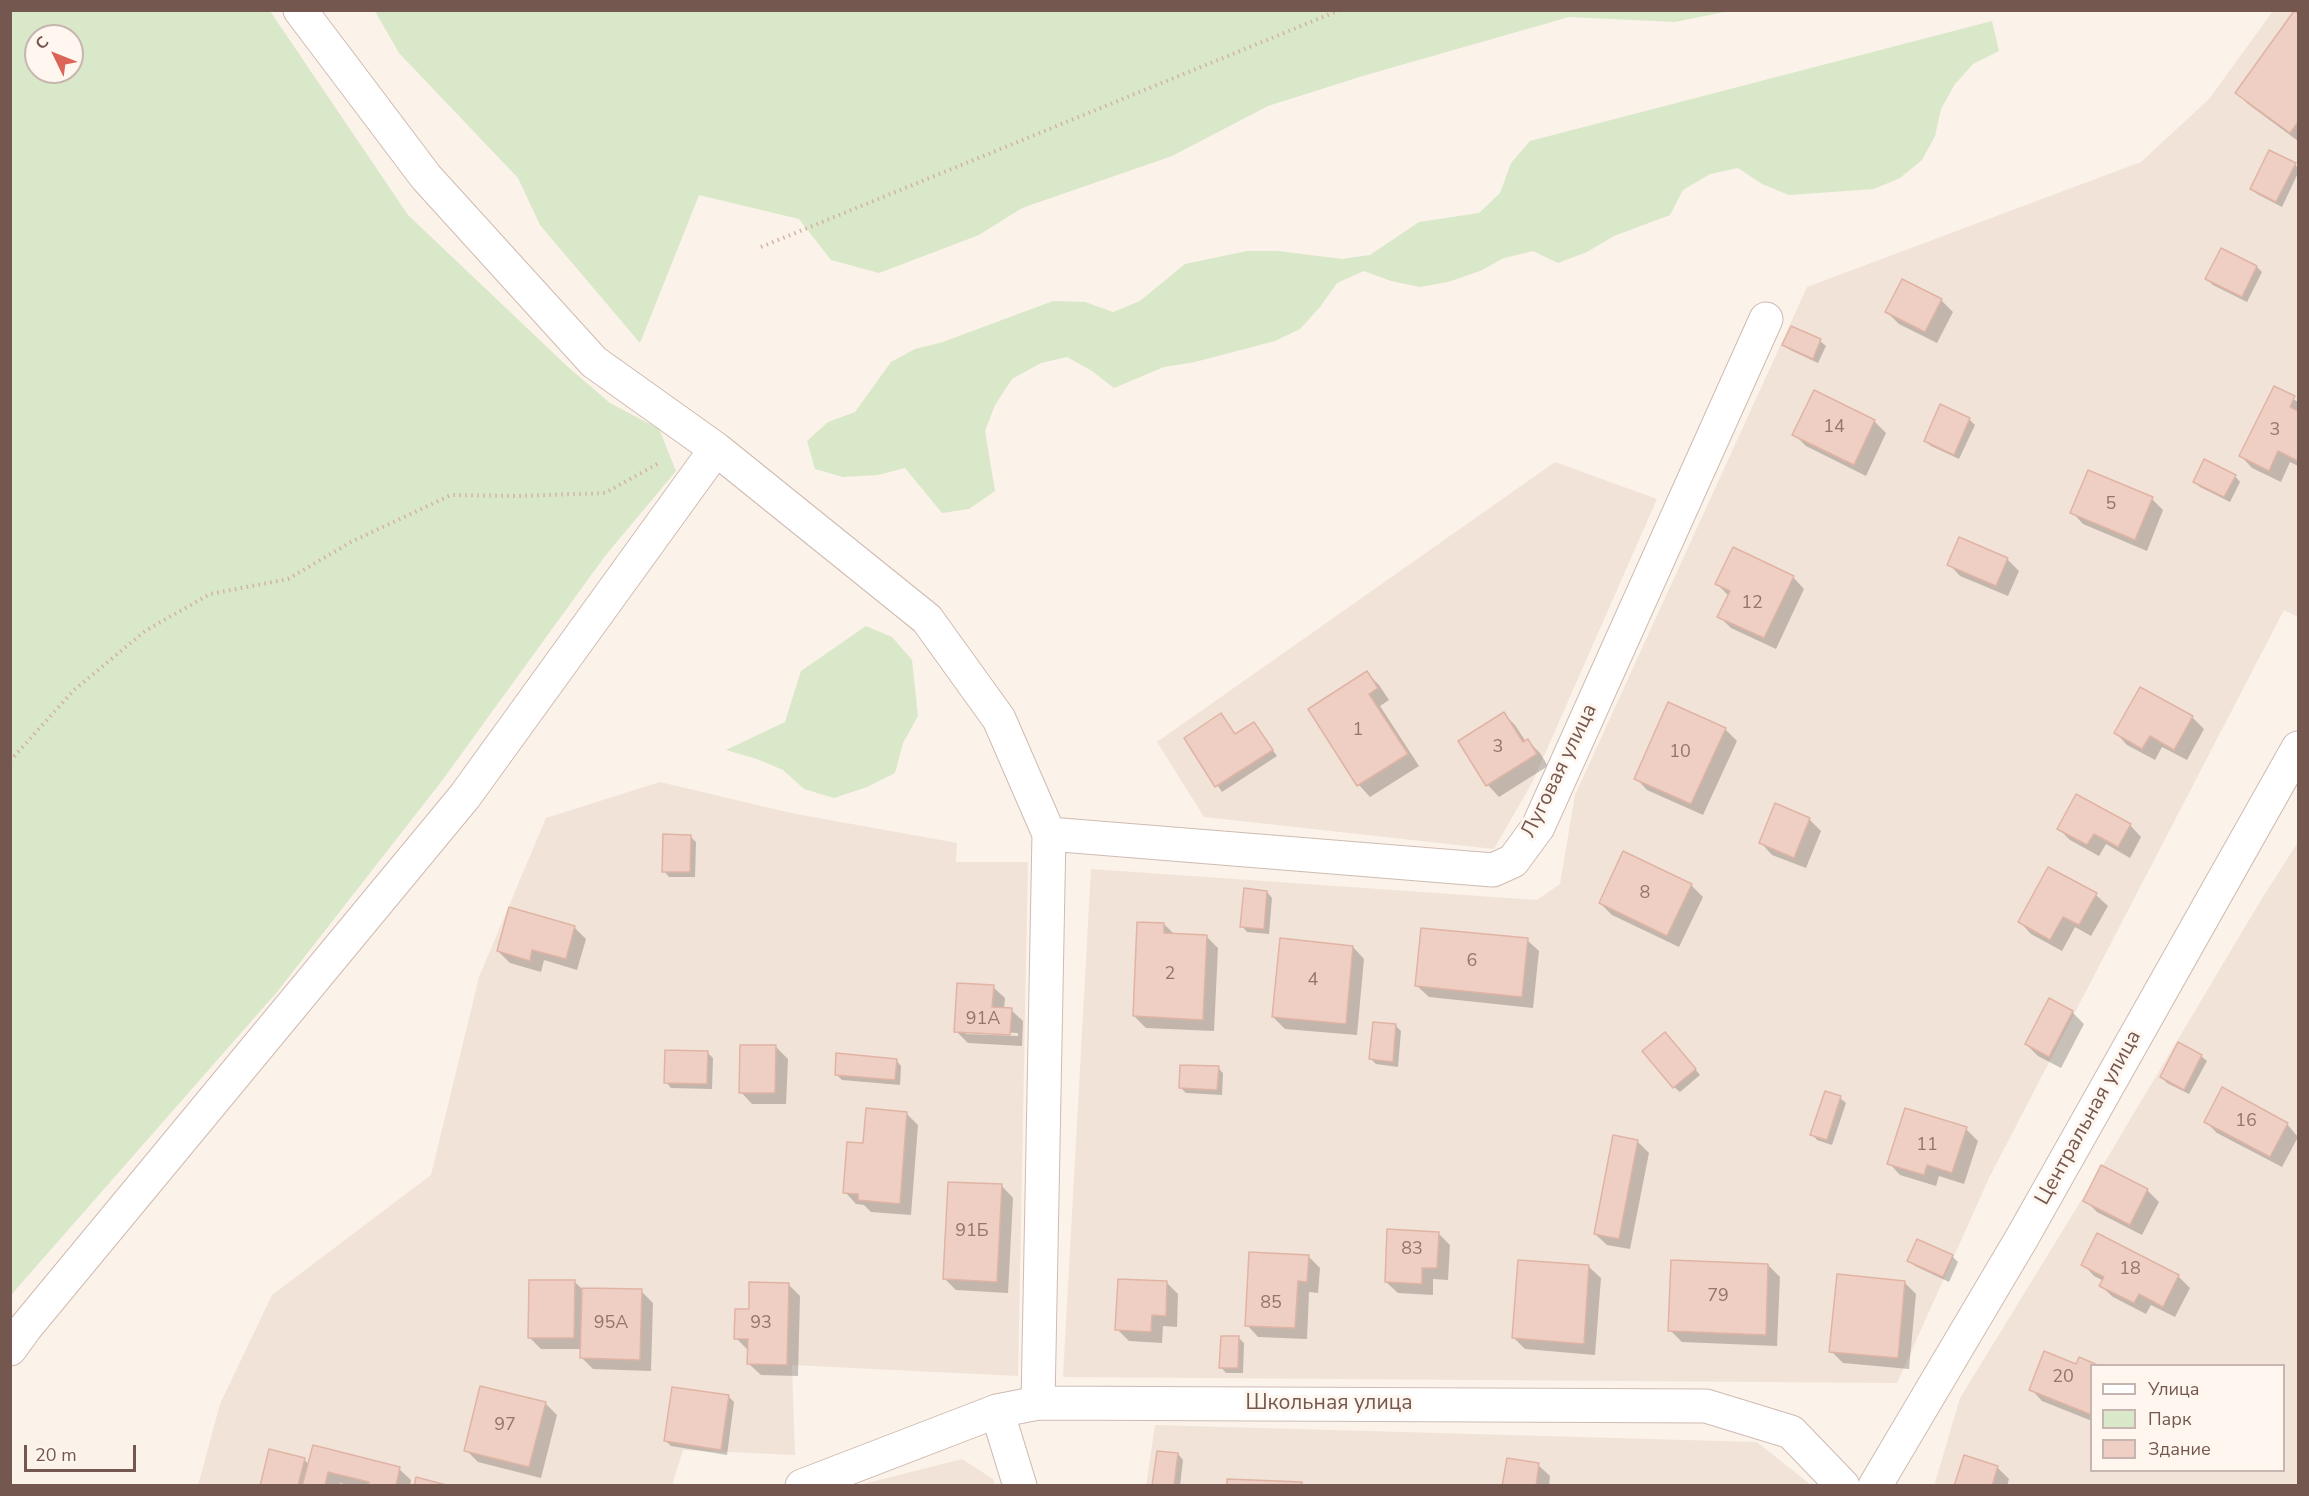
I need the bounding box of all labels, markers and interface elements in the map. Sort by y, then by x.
north arrow [24,24,84,84]
text: С [31,32,54,55]
house number: 14 [1823,417,1845,439]
house number: 3 [2270,420,2280,442]
house number: 5 [2106,494,2116,516]
house number: 12 [1741,593,1763,615]
street label: Луговая улица [1517,700,1603,842]
house number: 1 [1353,720,1363,742]
house number: 3 [1493,737,1503,759]
house number: 10 [1669,742,1691,764]
house number: 8 [1640,883,1650,905]
house number: 6 [1467,951,1477,973]
house number: 2 [1165,964,1175,986]
house number: 4 [1308,970,1318,992]
house number: 91А [966,1009,1000,1031]
street label: Центральная улица [2031,1026,2147,1210]
house number: 16 [2235,1111,2257,1133]
house number: 11 [1916,1135,1938,1157]
house number: 91Б [955,1221,989,1243]
house number: 83 [1401,1239,1423,1261]
house number: 18 [2119,1259,2141,1281]
house number: 79 [1707,1286,1729,1308]
house number: 85 [1260,1293,1282,1315]
house number: 95А [594,1313,628,1335]
house number: 93 [750,1313,772,1335]
legend [2090,1364,2285,1472]
house number: 20 [2052,1367,2074,1389]
text: Улица [2148,1377,2199,1401]
street label: Школьная улица [1245,1391,1413,1417]
text: Парк [2148,1407,2191,1431]
house number: 97 [494,1415,516,1437]
scale bar [27,1433,140,1471]
text: Здание [2148,1437,2211,1461]
text: 20 m [35,1443,77,1467]

